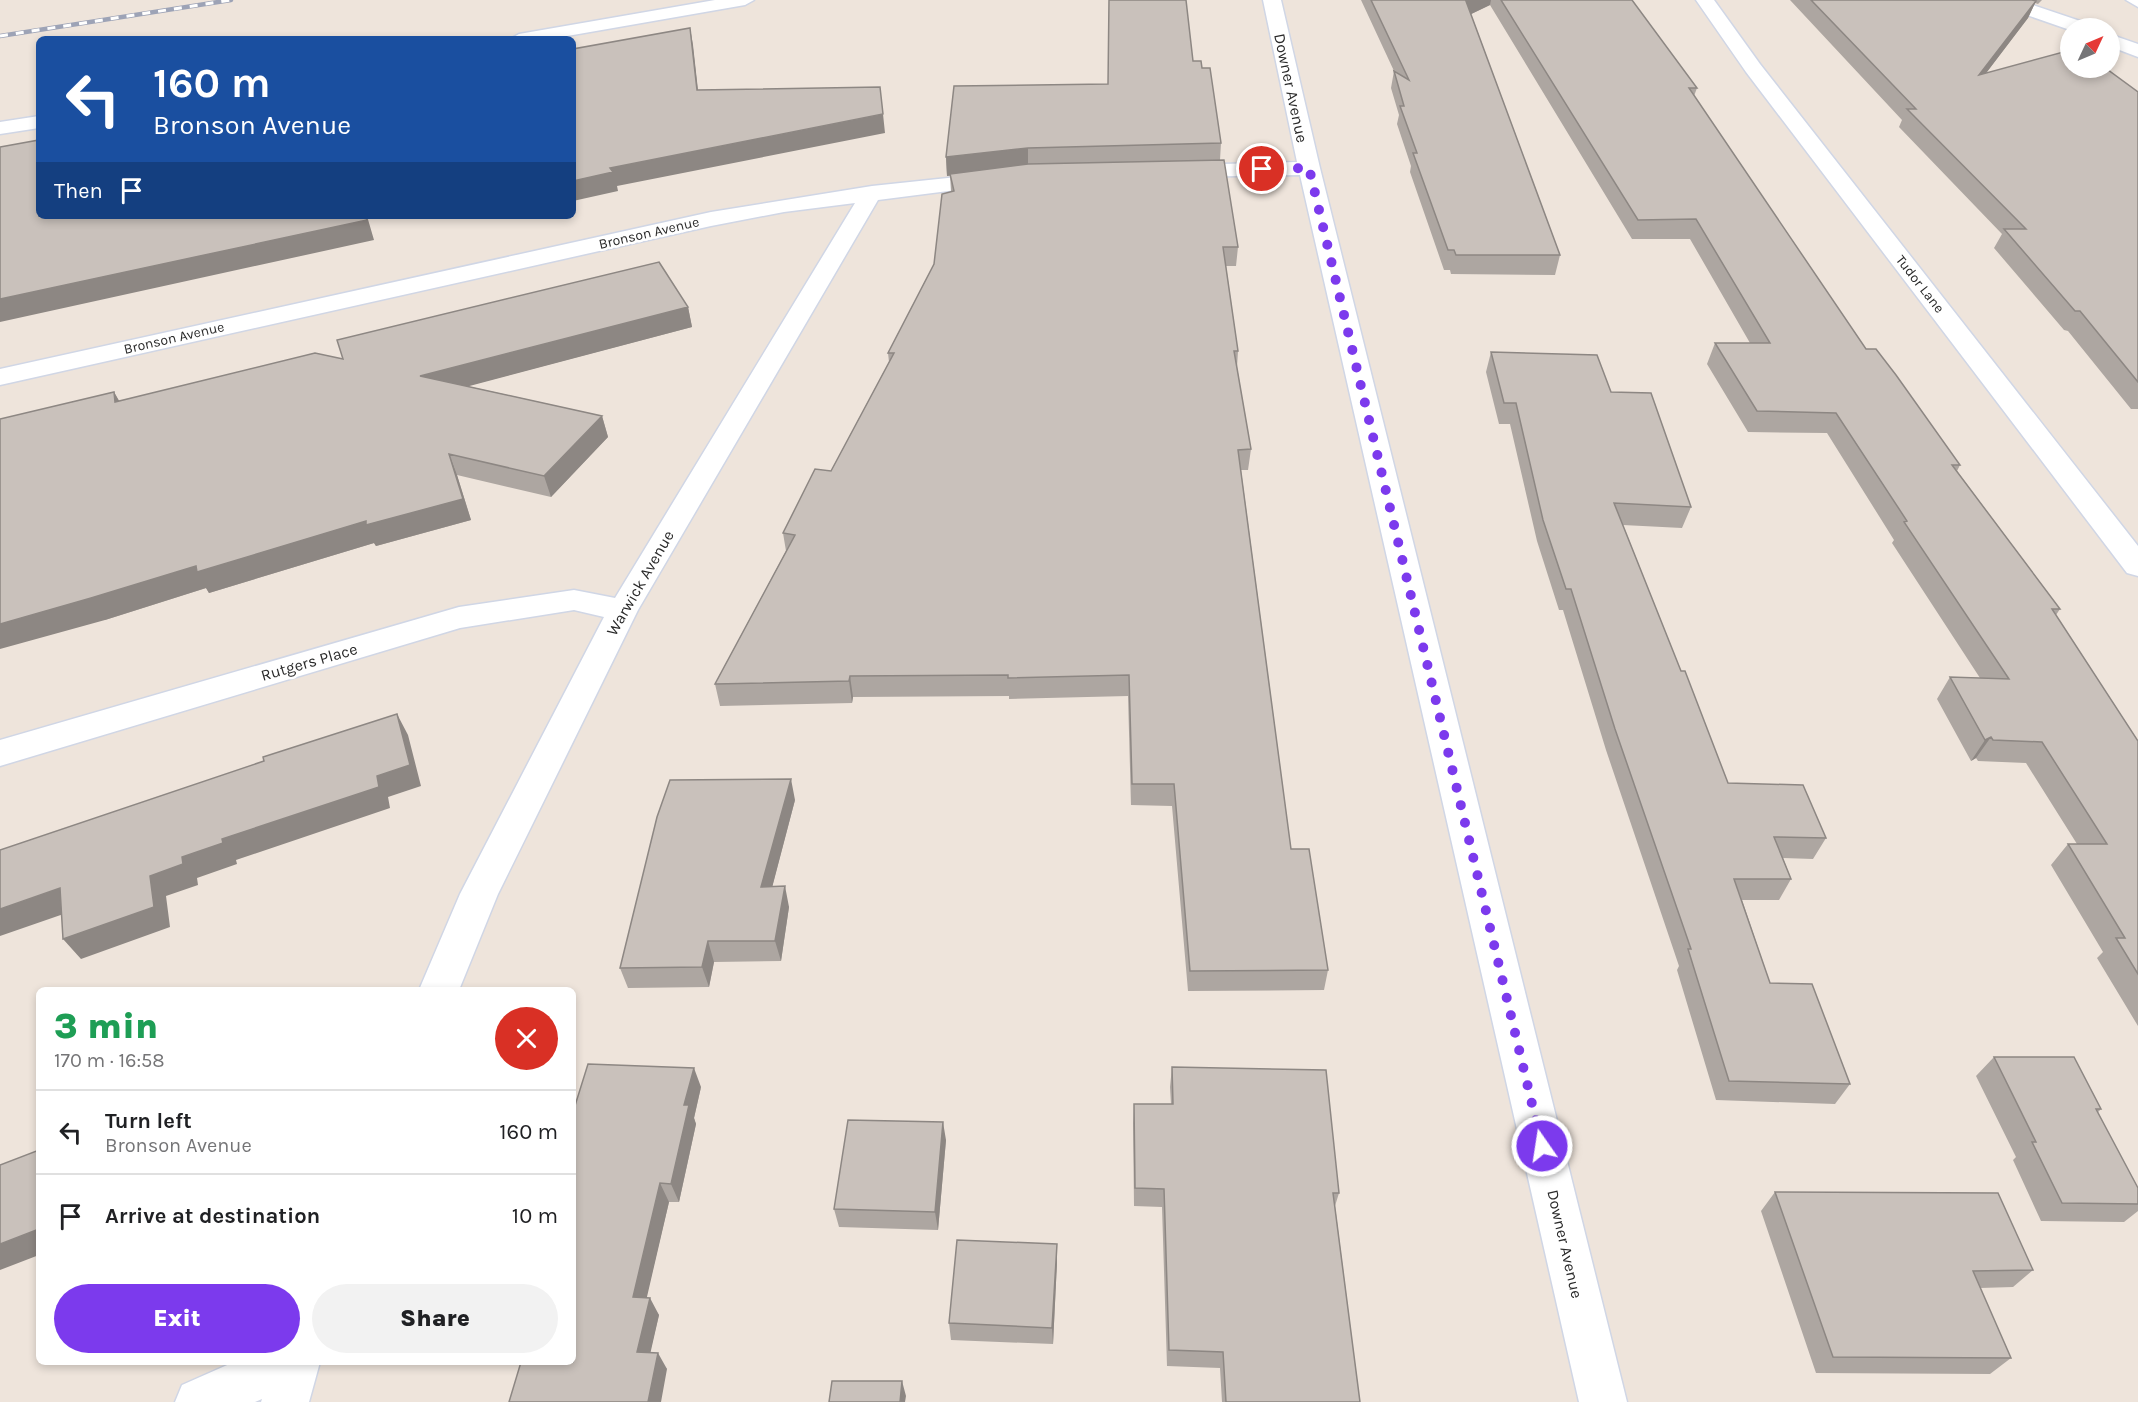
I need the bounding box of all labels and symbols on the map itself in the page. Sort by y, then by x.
north arrow [2060,18,2120,78]
street label: Downer Avenue [1270,32,1312,144]
pin [1236,143,1287,194]
street label: Bronson Avenue [597,213,701,253]
street label: Tudor Lane [1892,252,1948,316]
street label: Bronson Avenue [122,318,226,358]
street label: Warwick Avenue [602,527,678,639]
street label: Rutgers Place [259,639,359,685]
position arrow [1510,1114,1574,1178]
street label: Downer Avenue [1543,1188,1587,1300]

